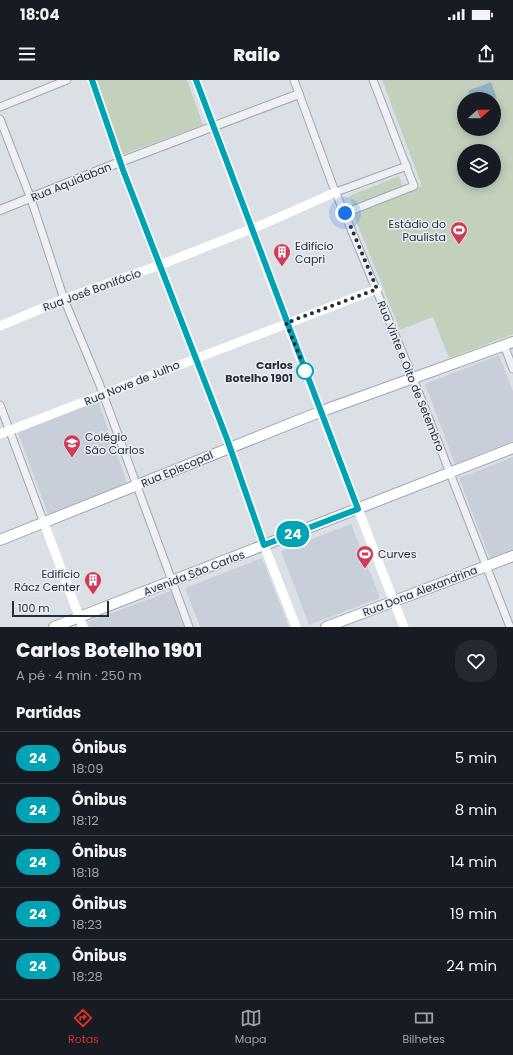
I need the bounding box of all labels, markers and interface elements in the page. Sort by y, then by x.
text: 18:04 [20,4,60,25]
text: Railo [233,42,280,67]
icon: menu [16,43,38,65]
icon: share [475,43,497,65]
north arrow [457,92,501,136]
map controls [457,92,501,188]
button: layers [457,144,501,188]
street label: Rua Aquidaban [28,159,114,205]
your location [335,203,355,223]
place label: Estádio do Paulista [389,216,446,245]
sports icon: Estádio do Paulista [449,220,469,245]
place label: Edifício Capri [295,238,334,267]
building icon: Edifício Capri [272,242,292,267]
street label: Rua José Bonifácio [41,265,143,315]
street label: Rua Vinte e Oito de Setembro [373,298,449,454]
street label: Rua Nove de Julho [82,357,182,409]
place label: Carlos Botelho 1901 [225,357,293,386]
marker: Carlos Botelho 1901 [296,362,314,380]
place label: Colégio São Carlos [85,429,145,458]
school or university icon: Colégio São Carlos [62,433,82,458]
street label: Rua Episcopal [138,447,216,491]
line badge: 24 [275,521,311,547]
text: 24 [284,524,302,544]
sports icon: Curves [355,544,375,569]
street label: Avenida São Carlos [141,546,247,600]
place label: Curves [378,546,417,562]
street label: Rua Dona Alexandrina [360,562,480,620]
place label: Edifício Rácz Center [14,566,80,595]
building icon: Edifício Rácz Center [83,570,103,595]
scale bar [12,599,109,618]
text: 100 m [18,600,50,616]
text: Carlos Botelho 1901 [16,637,202,664]
button: heart [455,640,497,682]
text: A pé · 4 min · 250 m [16,666,142,685]
text: Partidas [16,702,81,723]
text: Ônibus [72,737,127,758]
text: 5 min [455,747,497,768]
text: 24 [29,748,47,768]
text: 18:09 [72,759,104,778]
text: Ônibus [72,789,127,810]
text: 8 min [455,799,497,820]
text: 24 [29,800,47,820]
text: 18:12 [72,811,99,830]
text: Ônibus [72,841,127,862]
text: 14 min [450,851,497,872]
text: 24 [29,852,47,872]
text: 18:18 [72,863,100,882]
text: Ônibus [72,893,127,914]
text: 19 min [450,903,497,924]
text: 24 [29,904,47,924]
text: 18:23 [72,915,102,934]
text: Ônibus [72,945,127,966]
text: 24 min [446,955,497,976]
text: 24 [29,956,47,976]
text: 18:28 [72,967,103,986]
tab: Rotas [68,1007,99,1048]
tab: Mapa [235,1007,267,1048]
tab: Bilhetes [402,1007,445,1048]

